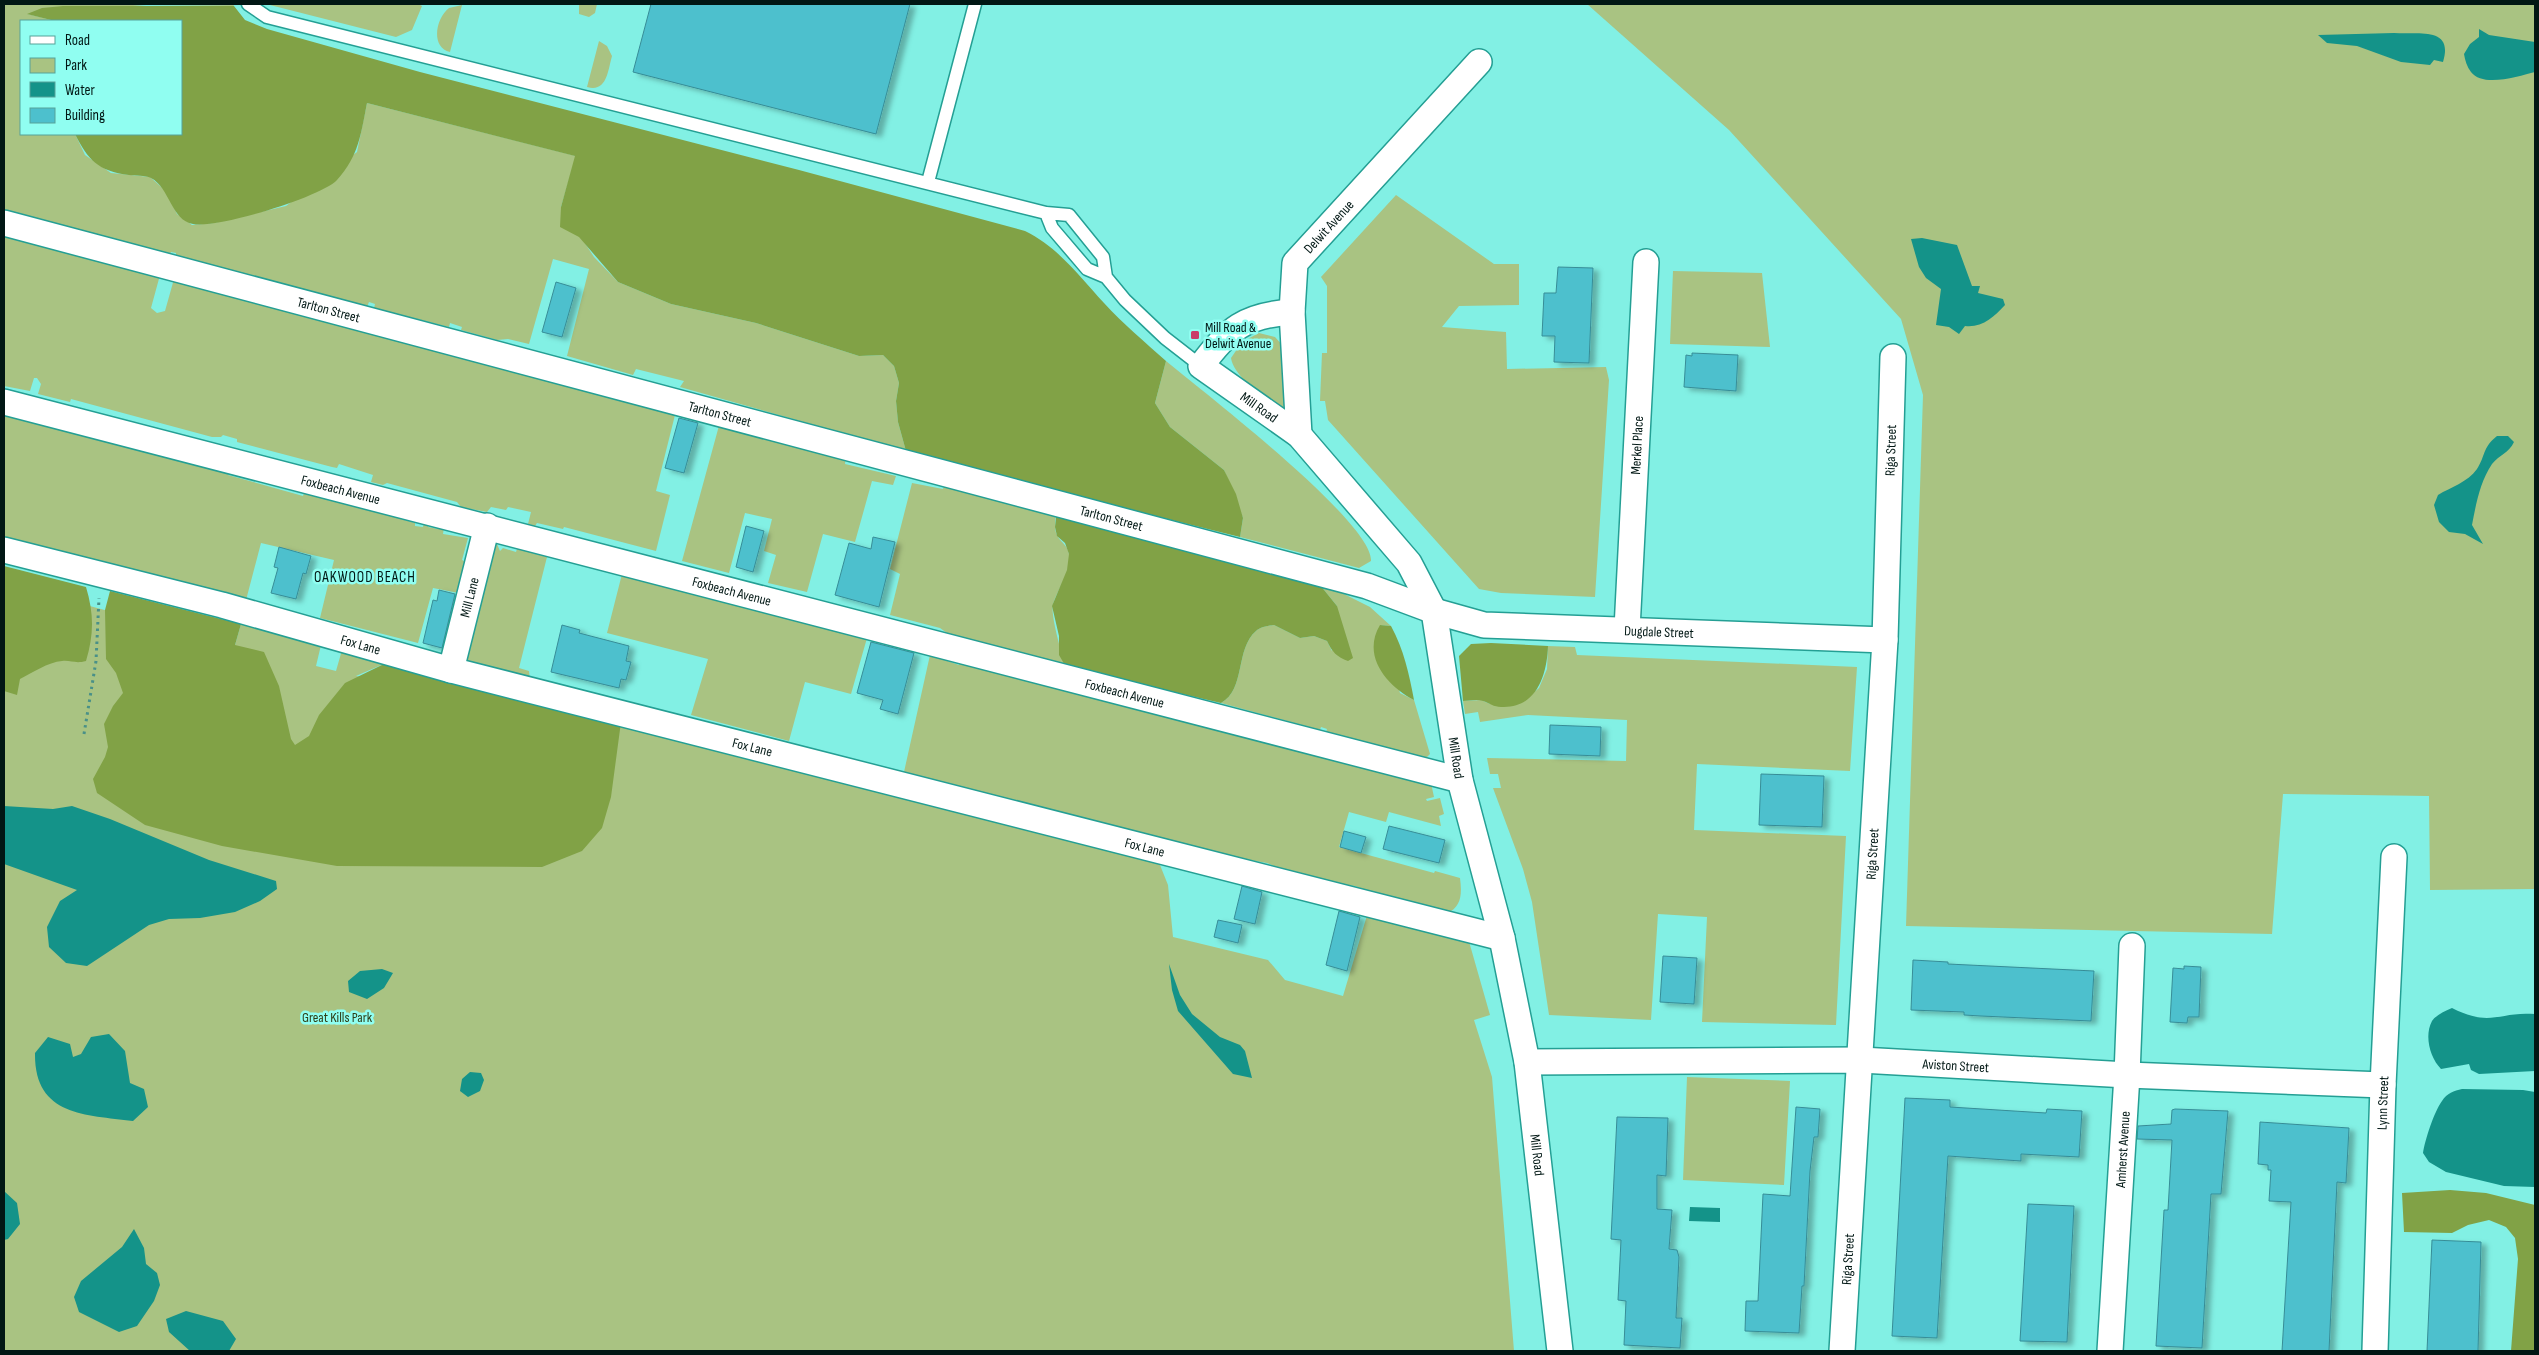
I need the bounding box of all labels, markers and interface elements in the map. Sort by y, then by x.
legend [20,20,182,135]
text: Road [65,31,90,50]
text: Park [65,56,87,75]
text: Water [65,81,96,100]
text: Building [65,106,105,125]
street label: Delwit Avenue [1300,196,1357,257]
street label: Tarlton Street [295,293,362,326]
place label: Mill Road & Delwit Avenue [1205,319,1271,352]
marker: Mill Road & Delwit Avenue [1189,329,1201,341]
street label: Mill Road [1237,388,1281,426]
street label: Tarlton Street [687,397,753,430]
street label: Merkel Place [1627,415,1647,475]
street label: Riga Street [1881,424,1900,476]
street label: Foxbeach Avenue [299,471,382,508]
street label: Tarlton Street [1078,501,1145,534]
district label: OAKWOOD BEACH [314,568,416,587]
street label: Foxbeach Avenue [691,573,773,609]
street label: Mill Lane [456,575,482,619]
street label: Dugdale Street [1624,622,1694,641]
street label: Fox Lane [339,631,383,658]
street label: Foxbeach Avenue [1083,675,1166,711]
street label: Fox Lane [731,734,774,760]
street label: Mill Road [1445,736,1468,780]
street label: Riga Street [1862,828,1882,880]
street label: Fox Lane [1123,834,1167,860]
park label: Great Kills Park [302,1009,373,1026]
street label: Aviston Street [1921,1055,1990,1076]
street label: Lynn Street [2373,1076,2392,1130]
street label: Amherst Avenue [2112,1111,2133,1189]
street label: Mill Road [1527,1133,1548,1177]
street label: Riga Street [1838,1233,1858,1285]

